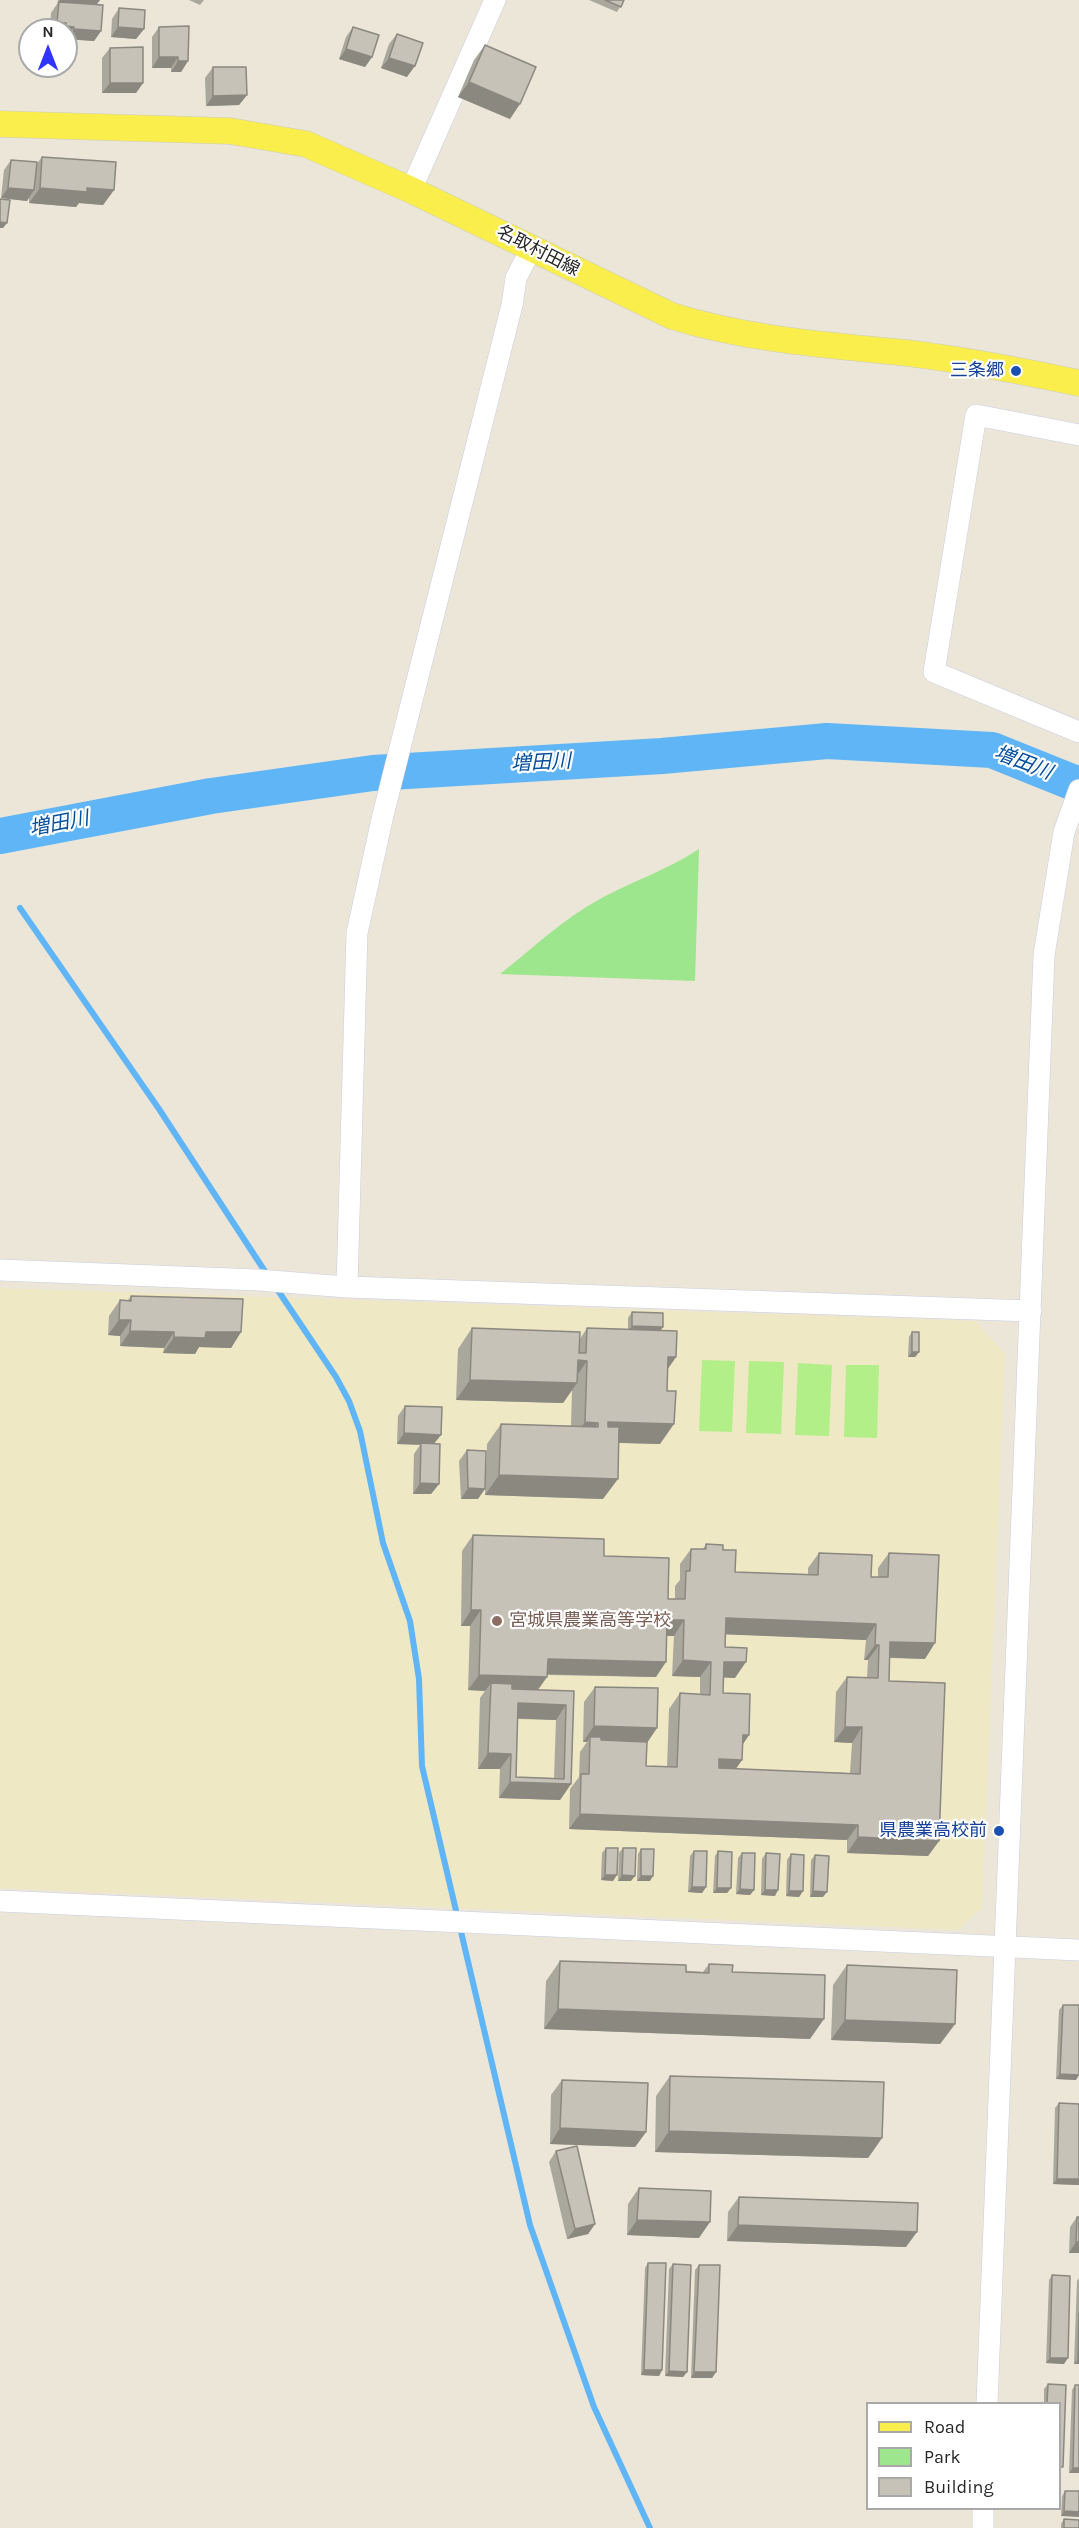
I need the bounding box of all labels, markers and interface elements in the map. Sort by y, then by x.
north arrow [18,18,78,78]
text: N [42,22,54,41]
street label: 名取村田線 [493,221,583,281]
place label: 三条郷 [950,360,1004,382]
marker: 三条郷 [1009,364,1023,378]
water label: 増田川 [991,741,1055,785]
water label: 増田川 [510,749,572,777]
water label: 増田川 [27,806,91,842]
place label: 宮城県農業高等学校 [509,1610,671,1632]
marker: 宮城県農業高等学校 [490,1614,504,1628]
place label: 県農業高校前 [879,1820,987,1842]
marker: 県農業高校前 [992,1824,1006,1838]
legend [866,2402,1061,2510]
text: Road [924,2416,965,2438]
text: Park [924,2446,961,2468]
text: Building [924,2476,994,2498]

